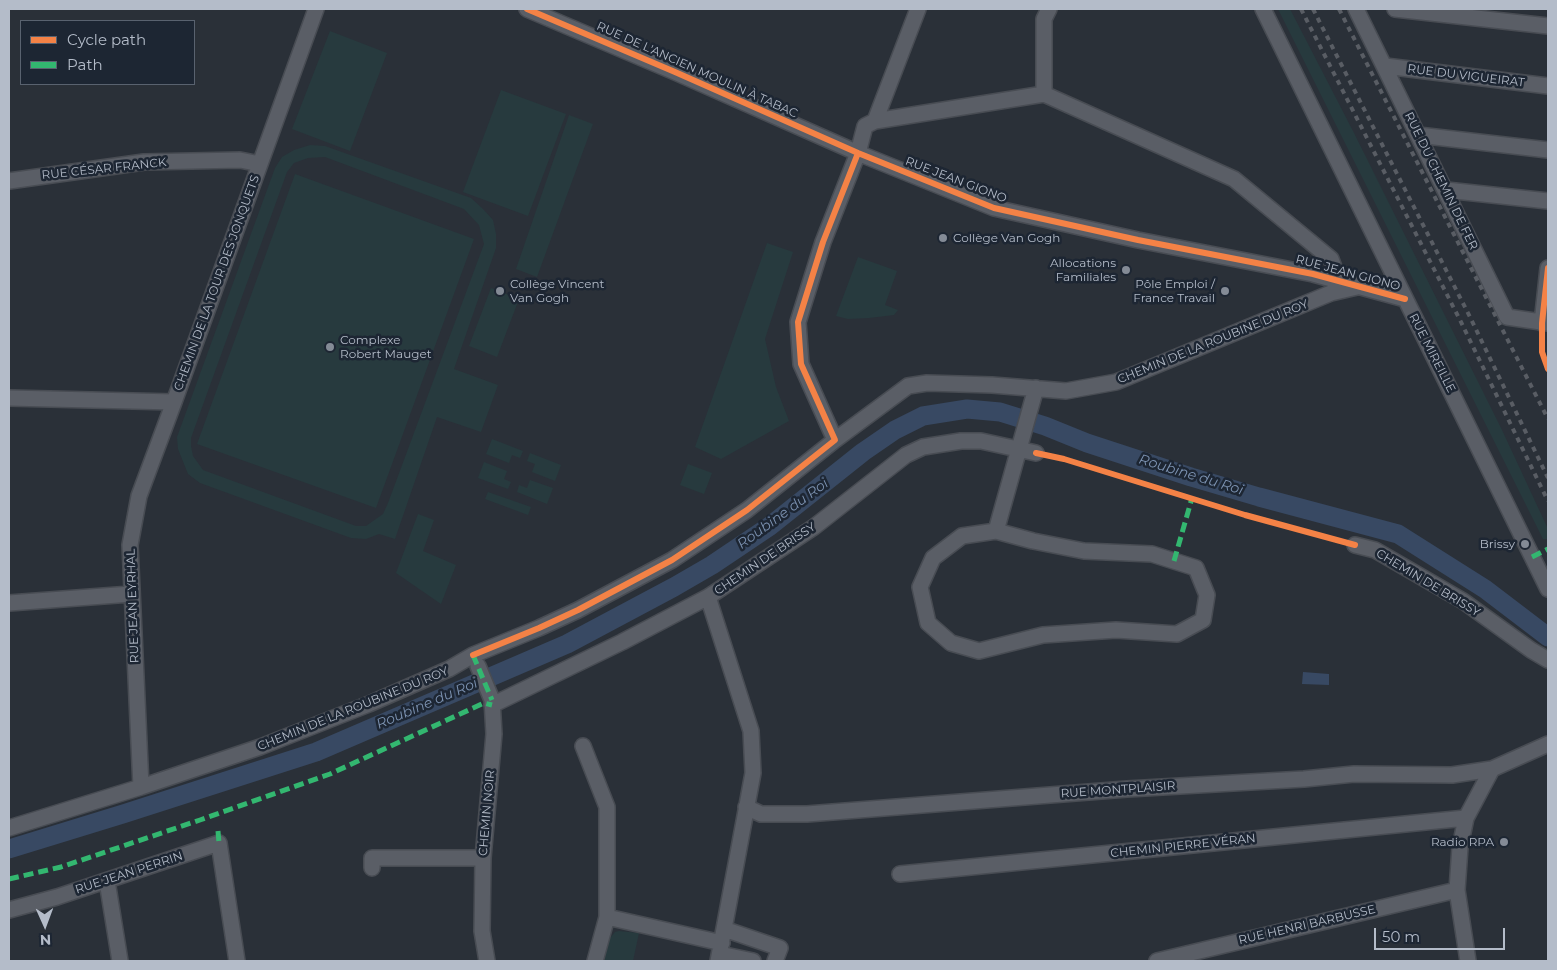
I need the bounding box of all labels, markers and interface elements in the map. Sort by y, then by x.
street label: RUE DE L'ANCIEN MOULIN À TABAC [594,19,800,121]
legend [20,20,195,85]
text: Cycle path [67,30,146,49]
text: Path [67,55,103,74]
street label: RUE DU VIGUEIRAT [1407,62,1525,90]
street label: RUE DU CHEMIN DE FER [1401,110,1481,252]
street label: RUE JEAN GIONO [903,154,1009,206]
street label: RUE CÉSAR FRANCK [41,155,167,183]
street label: CHEMIN DE LA TOUR DES JONQUETS [171,173,263,393]
place label: Collège Van Gogh [953,231,1060,245]
marker: Collège Van Gogh [937,232,949,244]
street label: RUE JEAN GIONO [1294,252,1402,294]
place label: Allocations Familiales [1050,256,1116,284]
marker: Allocations Familiales [1120,264,1132,276]
place label: Collège Vincent Van Gogh [510,277,604,305]
place label: Pôle Emploi / France Travail [1133,277,1215,305]
marker: Collège Vincent Van Gogh [494,285,506,297]
marker: Pôle Emploi / France Travail [1219,285,1231,297]
street label: CHEMIN DE LA ROUBINE DU ROY [1115,297,1311,387]
street label: RUE MIREILLE [1406,311,1458,395]
place label: Complexe Robert Mauget [340,333,432,361]
marker: Complexe Robert Mauget [324,341,336,353]
water label: Roubine du Roi [1137,451,1245,499]
water label: Roubine du Roi [734,475,832,553]
street label: CHEMIN DE BRISSY [712,520,818,598]
place label: Brissy [1480,537,1515,551]
marker: Brissy [1519,538,1531,550]
street label: CHEMIN DE BRISSY [1373,546,1483,620]
street label: RUE JEAN EYRHAL [124,549,142,663]
street label: CHEMIN DE LA ROUBINE DU ROY [255,664,451,754]
water label: Roubine du Roi [374,675,480,733]
street label: CHEMIN NOIR [476,769,498,857]
street label: RUE MONTPLAISIR [1060,779,1176,801]
street label: CHEMIN PIERRE VÉRAN [1110,831,1256,861]
place label: Radio RPA [1431,835,1494,849]
marker: Radio RPA [1498,836,1510,848]
street label: RUE JEAN PERRIN [73,849,185,897]
north arrow [20,900,70,950]
street label: RUE HENRI BARBUSSE [1237,902,1377,948]
scale bar [1377,918,1508,950]
text: 50 m [1382,927,1420,946]
text: N [40,931,51,949]

